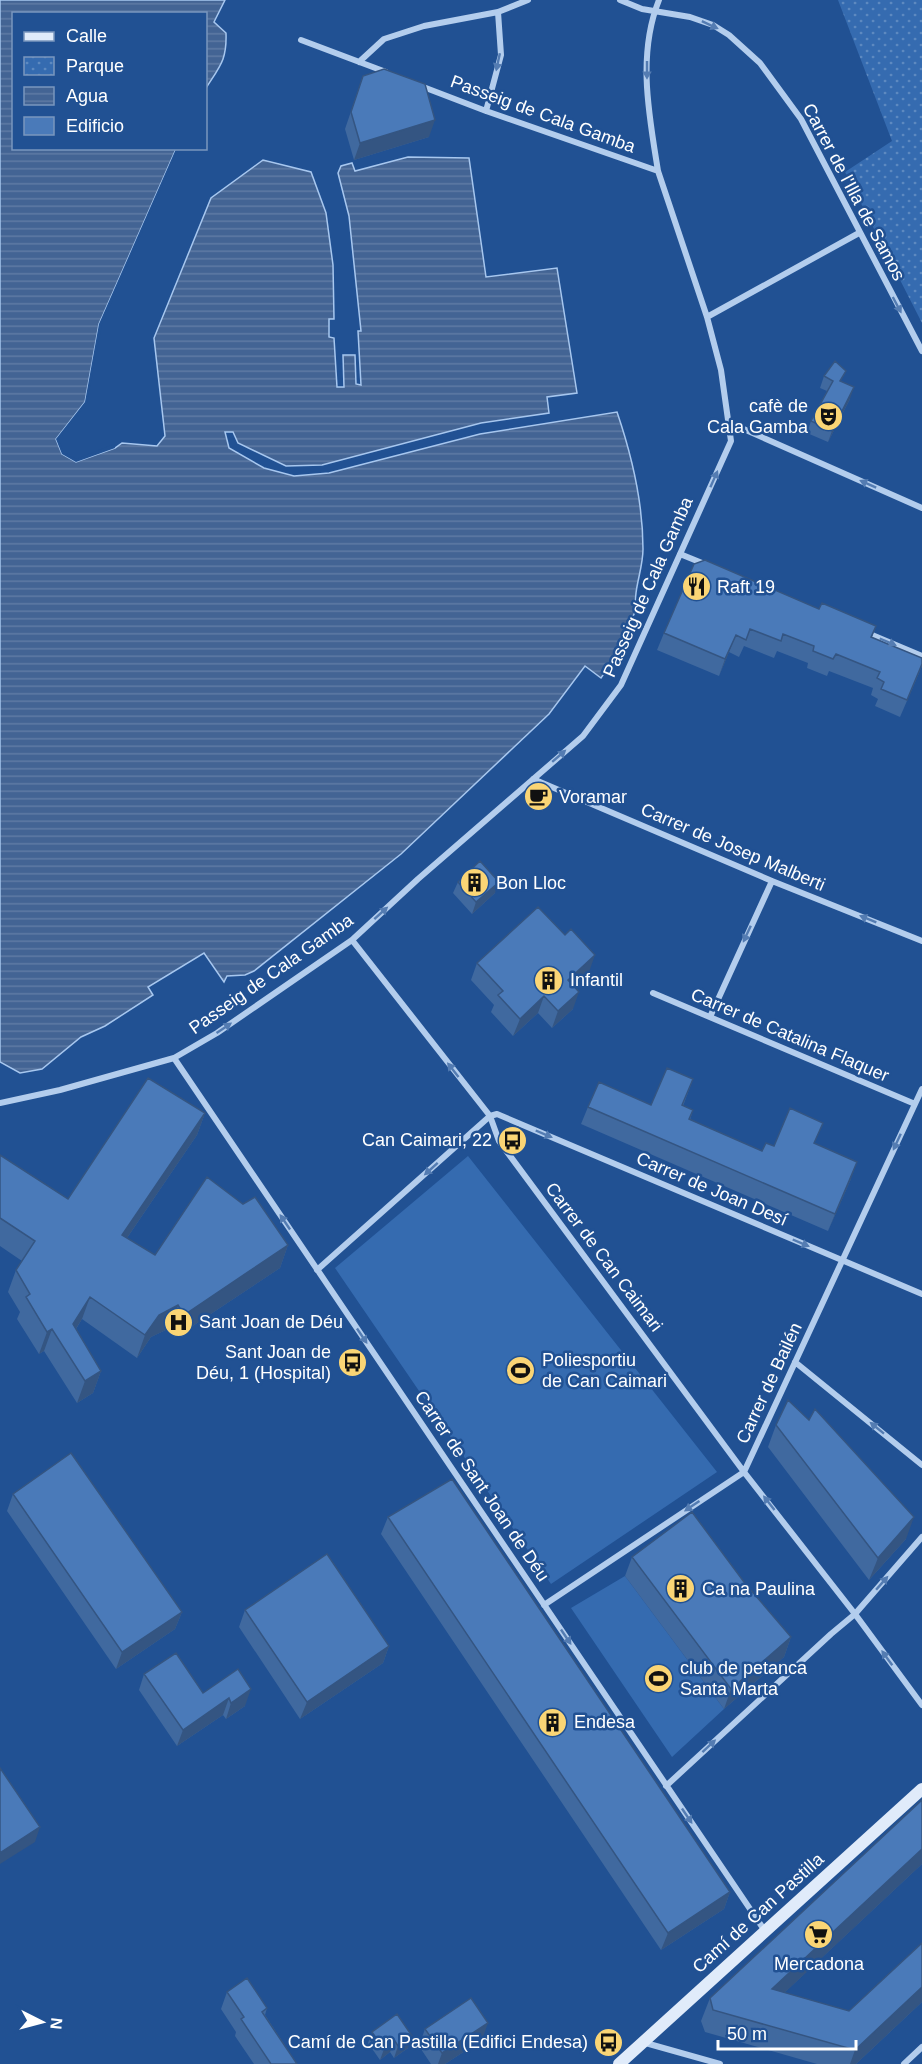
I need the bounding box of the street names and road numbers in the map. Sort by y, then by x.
street label: Passeig de Cala Gamba [448,71,639,157]
street label: Carrer de l'Illa de Samos [799,100,909,284]
street label: Passeig de Cala Gamba [599,493,697,680]
street label: Carrer de Josep Malberti [638,799,828,895]
street label: Passeig de Cala Gamba [185,909,357,1038]
street label: Carrer de Catalina Flaquer [688,984,892,1086]
street label: Carrer de Joan Desí [633,1148,791,1230]
street label: Carrer de Can Caimari [542,1179,666,1335]
street label: Carrer de Bailén [732,1319,806,1447]
street label: Carrer de Sant Joan de Déu [411,1387,553,1585]
street label: Camí de Can Pastilla [688,1848,828,1977]

